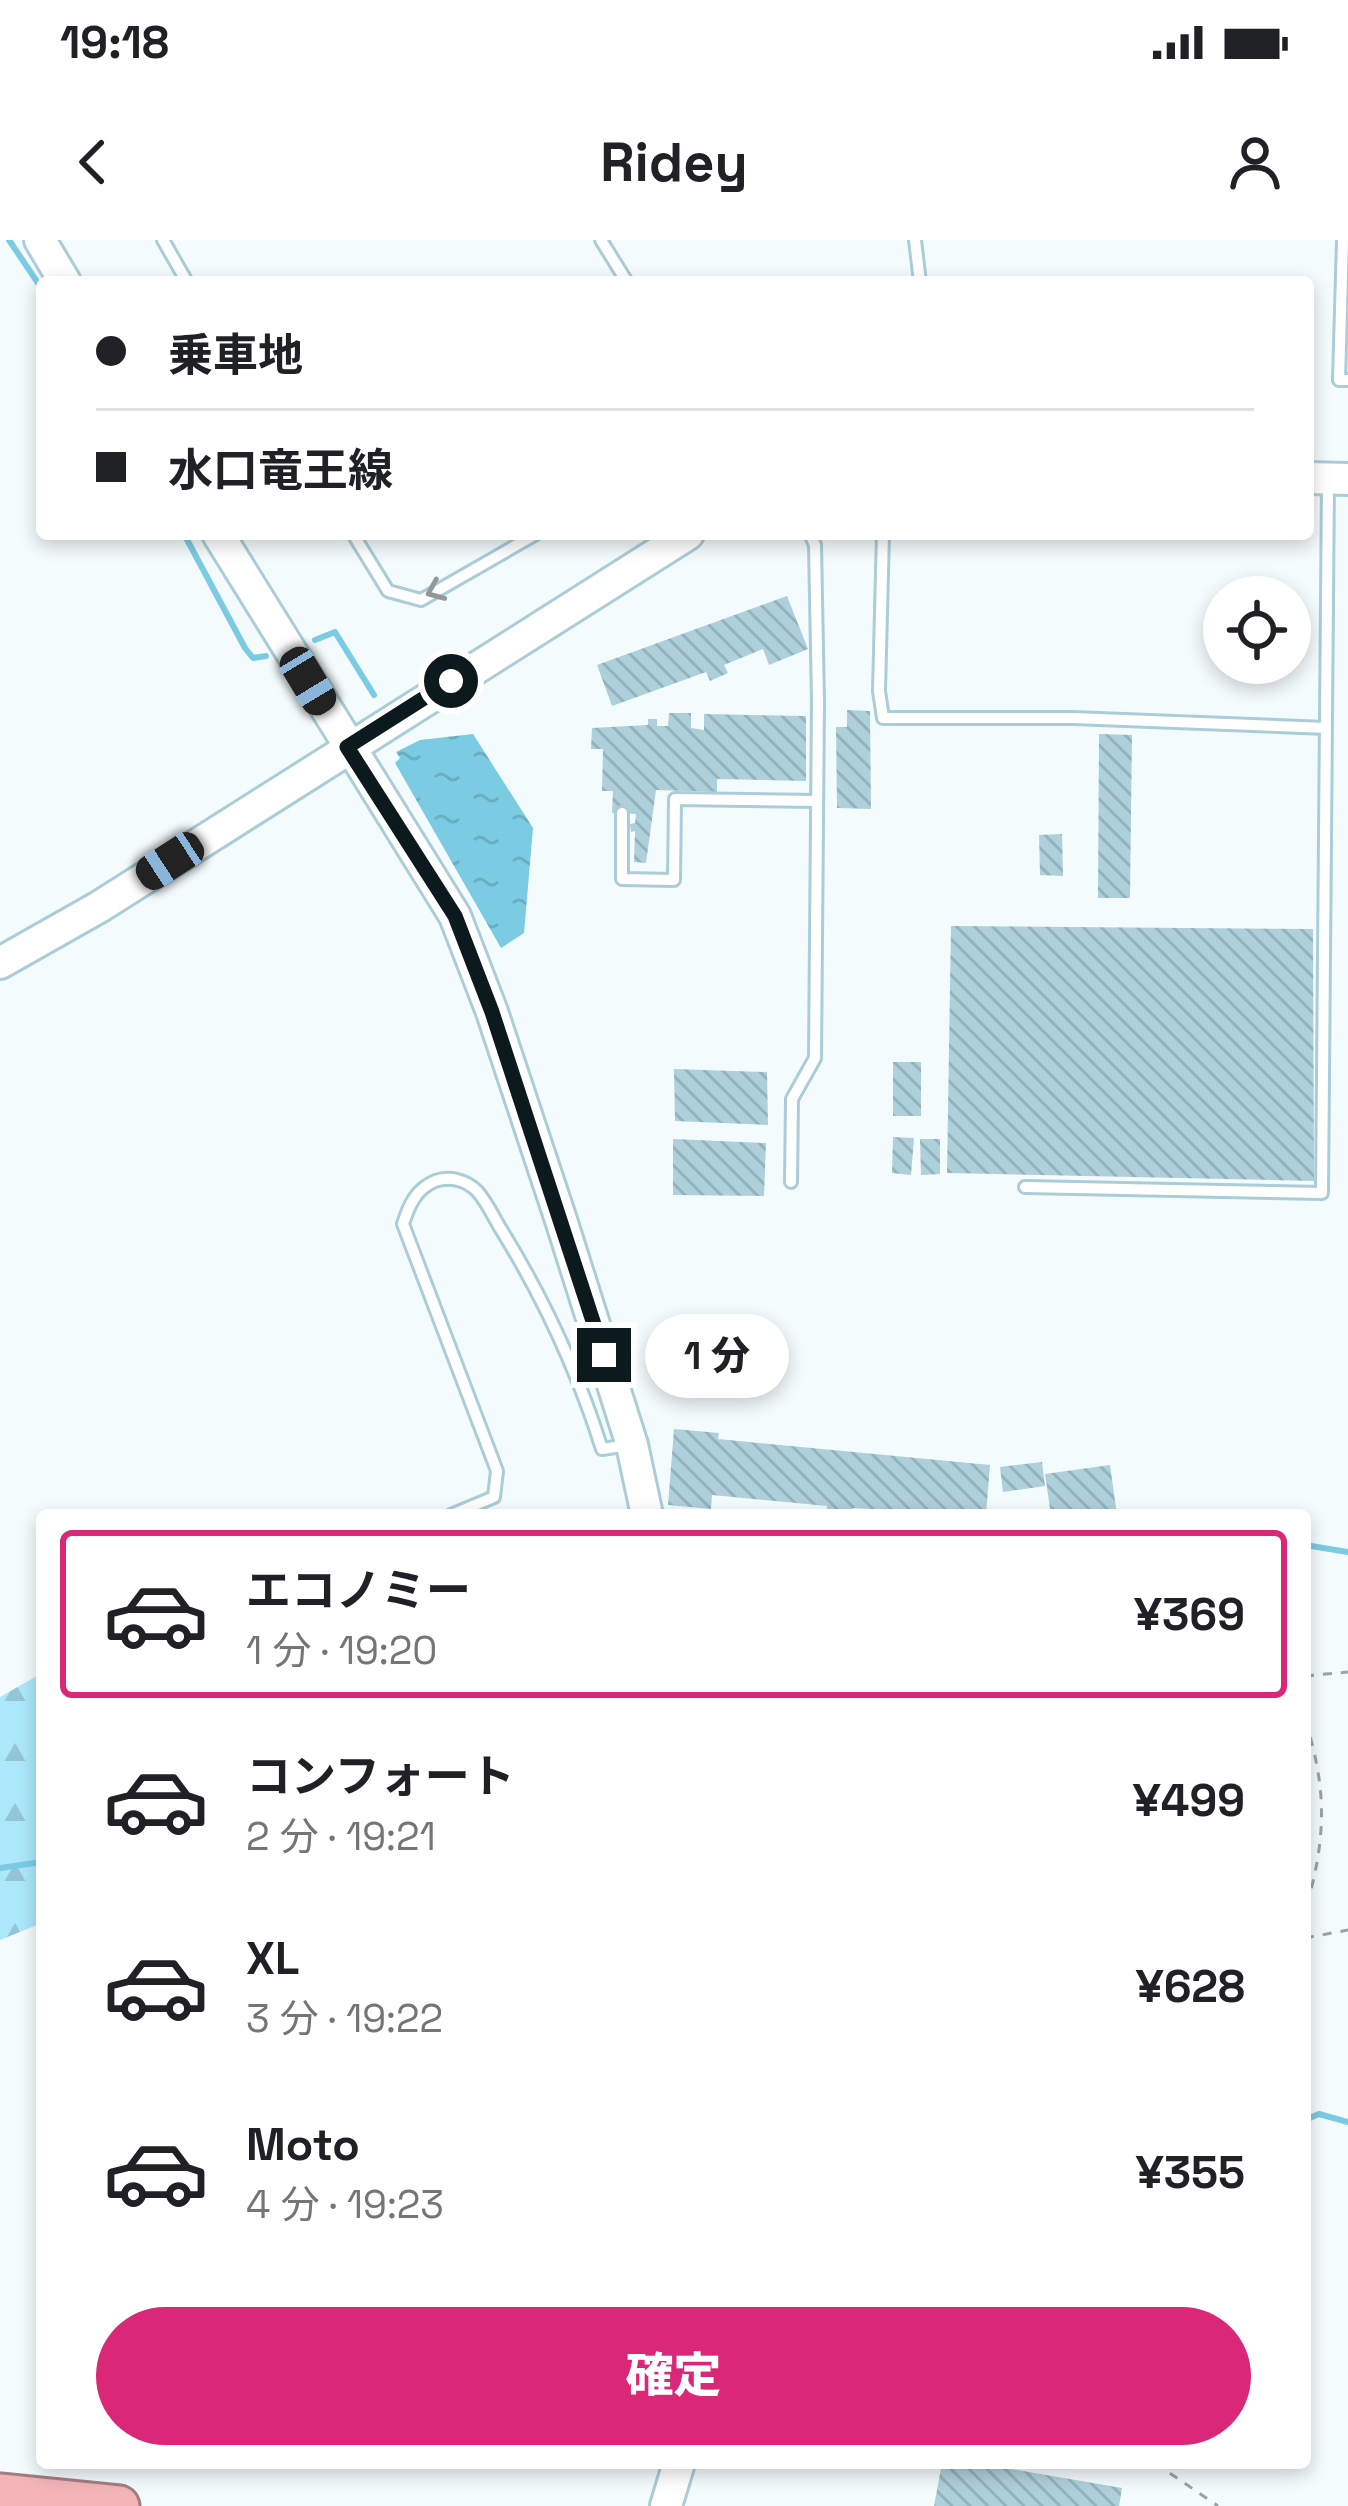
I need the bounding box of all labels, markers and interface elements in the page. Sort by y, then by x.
text: 19:18 [60,14,169,71]
text: Ridey [600,128,748,197]
icon: back [60,129,126,195]
icon: person [1222,129,1288,195]
text: 乗車地 [168,327,303,384]
text: 水口竜王線 [168,442,393,499]
map controls [1203,576,1311,684]
button: locate [1203,576,1311,684]
one-way arrow [426,577,447,601]
car [274,641,342,721]
route start [424,654,478,708]
car [130,826,210,896]
callout: 1 分 [646,1313,790,1397]
route end [577,1328,631,1382]
text: 1 分 [684,1331,750,1380]
icon: car [102,1560,210,1668]
text: エコノミー [246,1562,471,1619]
text: ¥369 [1134,1586,1245,1643]
text: 1 分 · 19:20 [246,1626,437,1675]
icon: car [102,1746,210,1854]
text: コンフォート [246,1748,515,1805]
text: ¥499 [1133,1772,1245,1829]
text: 2 分 · 19:21 [246,1812,436,1861]
text: XL [246,1930,299,1987]
icon: car [102,1932,210,2040]
text: ¥628 [1136,1958,1245,2015]
text: 3 分 · 19:22 [246,1994,443,2043]
text: Moto [246,2116,360,2173]
icon: car [102,2118,210,2226]
text: ¥355 [1136,2144,1245,2201]
text: 4 分 · 19:23 [246,2180,444,2229]
button: 確定 [96,2307,1251,2445]

